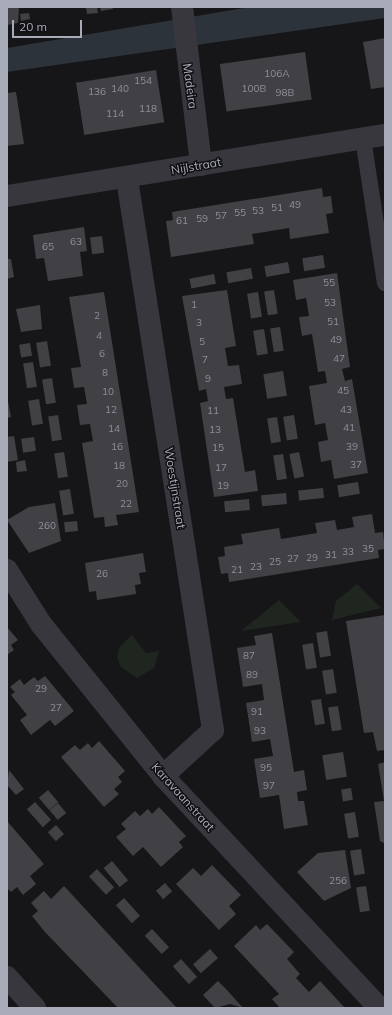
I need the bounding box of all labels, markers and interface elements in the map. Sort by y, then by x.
scale bar [14,12,84,38]
text: 20 m [19,19,47,34]
street label: Madeira [180,62,200,110]
house number: 106A [264,68,290,80]
house number: 154 [134,75,152,87]
house number: 140 [111,83,129,95]
house number: 100B [242,83,266,95]
house number: 136 [88,86,106,98]
house number: 98B [276,87,294,99]
house number: 118 [139,103,157,115]
house number: 114 [106,108,124,120]
street label: Nijlstraat [170,155,222,177]
house number: 49 [289,199,301,211]
house number: 51 [271,202,283,214]
house number: 53 [252,205,264,217]
house number: 55 [234,207,246,219]
house number: 57 [215,210,227,222]
house number: 59 [196,213,208,225]
house number: 61 [176,215,188,227]
house number: 63 [70,236,82,248]
house number: 65 [42,241,54,253]
house number: 55 [323,277,335,289]
house number: 53 [324,297,336,309]
house number: 1 [191,299,197,311]
house number: 2 [94,310,100,322]
house number: 51 [327,316,339,328]
house number: 3 [196,317,202,329]
house number: 4 [96,330,102,342]
house number: 49 [330,334,342,346]
house number: 5 [199,336,205,348]
house number: 6 [99,348,105,360]
house number: 47 [333,353,345,365]
house number: 7 [202,354,208,366]
house number: 8 [102,367,108,379]
house number: 9 [205,373,211,385]
house number: 45 [337,385,349,397]
house number: 10 [102,386,114,398]
house number: 12 [105,404,117,416]
house number: 43 [340,404,352,416]
house number: 11 [207,405,219,417]
house number: 41 [343,422,355,434]
house number: 14 [108,423,120,435]
house number: 13 [209,424,221,436]
house number: 16 [111,441,123,453]
house number: 39 [346,441,358,453]
house number: 15 [212,442,224,454]
street label: Woestijnstraat [161,446,189,530]
house number: 37 [350,459,362,471]
house number: 18 [113,460,125,472]
house number: 17 [215,462,227,474]
house number: 20 [116,478,128,490]
house number: 19 [217,480,229,492]
house number: 22 [120,498,132,510]
house number: 260 [38,520,56,532]
house number: 35 [362,543,374,555]
house number: 33 [342,546,354,558]
house number: 31 [325,549,337,561]
house number: 29 [306,552,318,564]
house number: 27 [287,553,299,565]
house number: 25 [269,556,281,568]
house number: 23 [250,561,262,573]
house number: 21 [231,564,243,576]
house number: 26 [96,568,108,580]
house number: 87 [243,650,255,662]
house number: 89 [246,669,258,681]
house number: 29 [35,683,47,695]
house number: 27 [50,702,62,714]
house number: 91 [251,706,263,718]
house number: 93 [254,725,266,737]
street label: Karavaanstraat [149,760,217,834]
house number: 95 [260,762,272,774]
house number: 97 [263,780,275,792]
house number: 256 [329,875,347,887]

